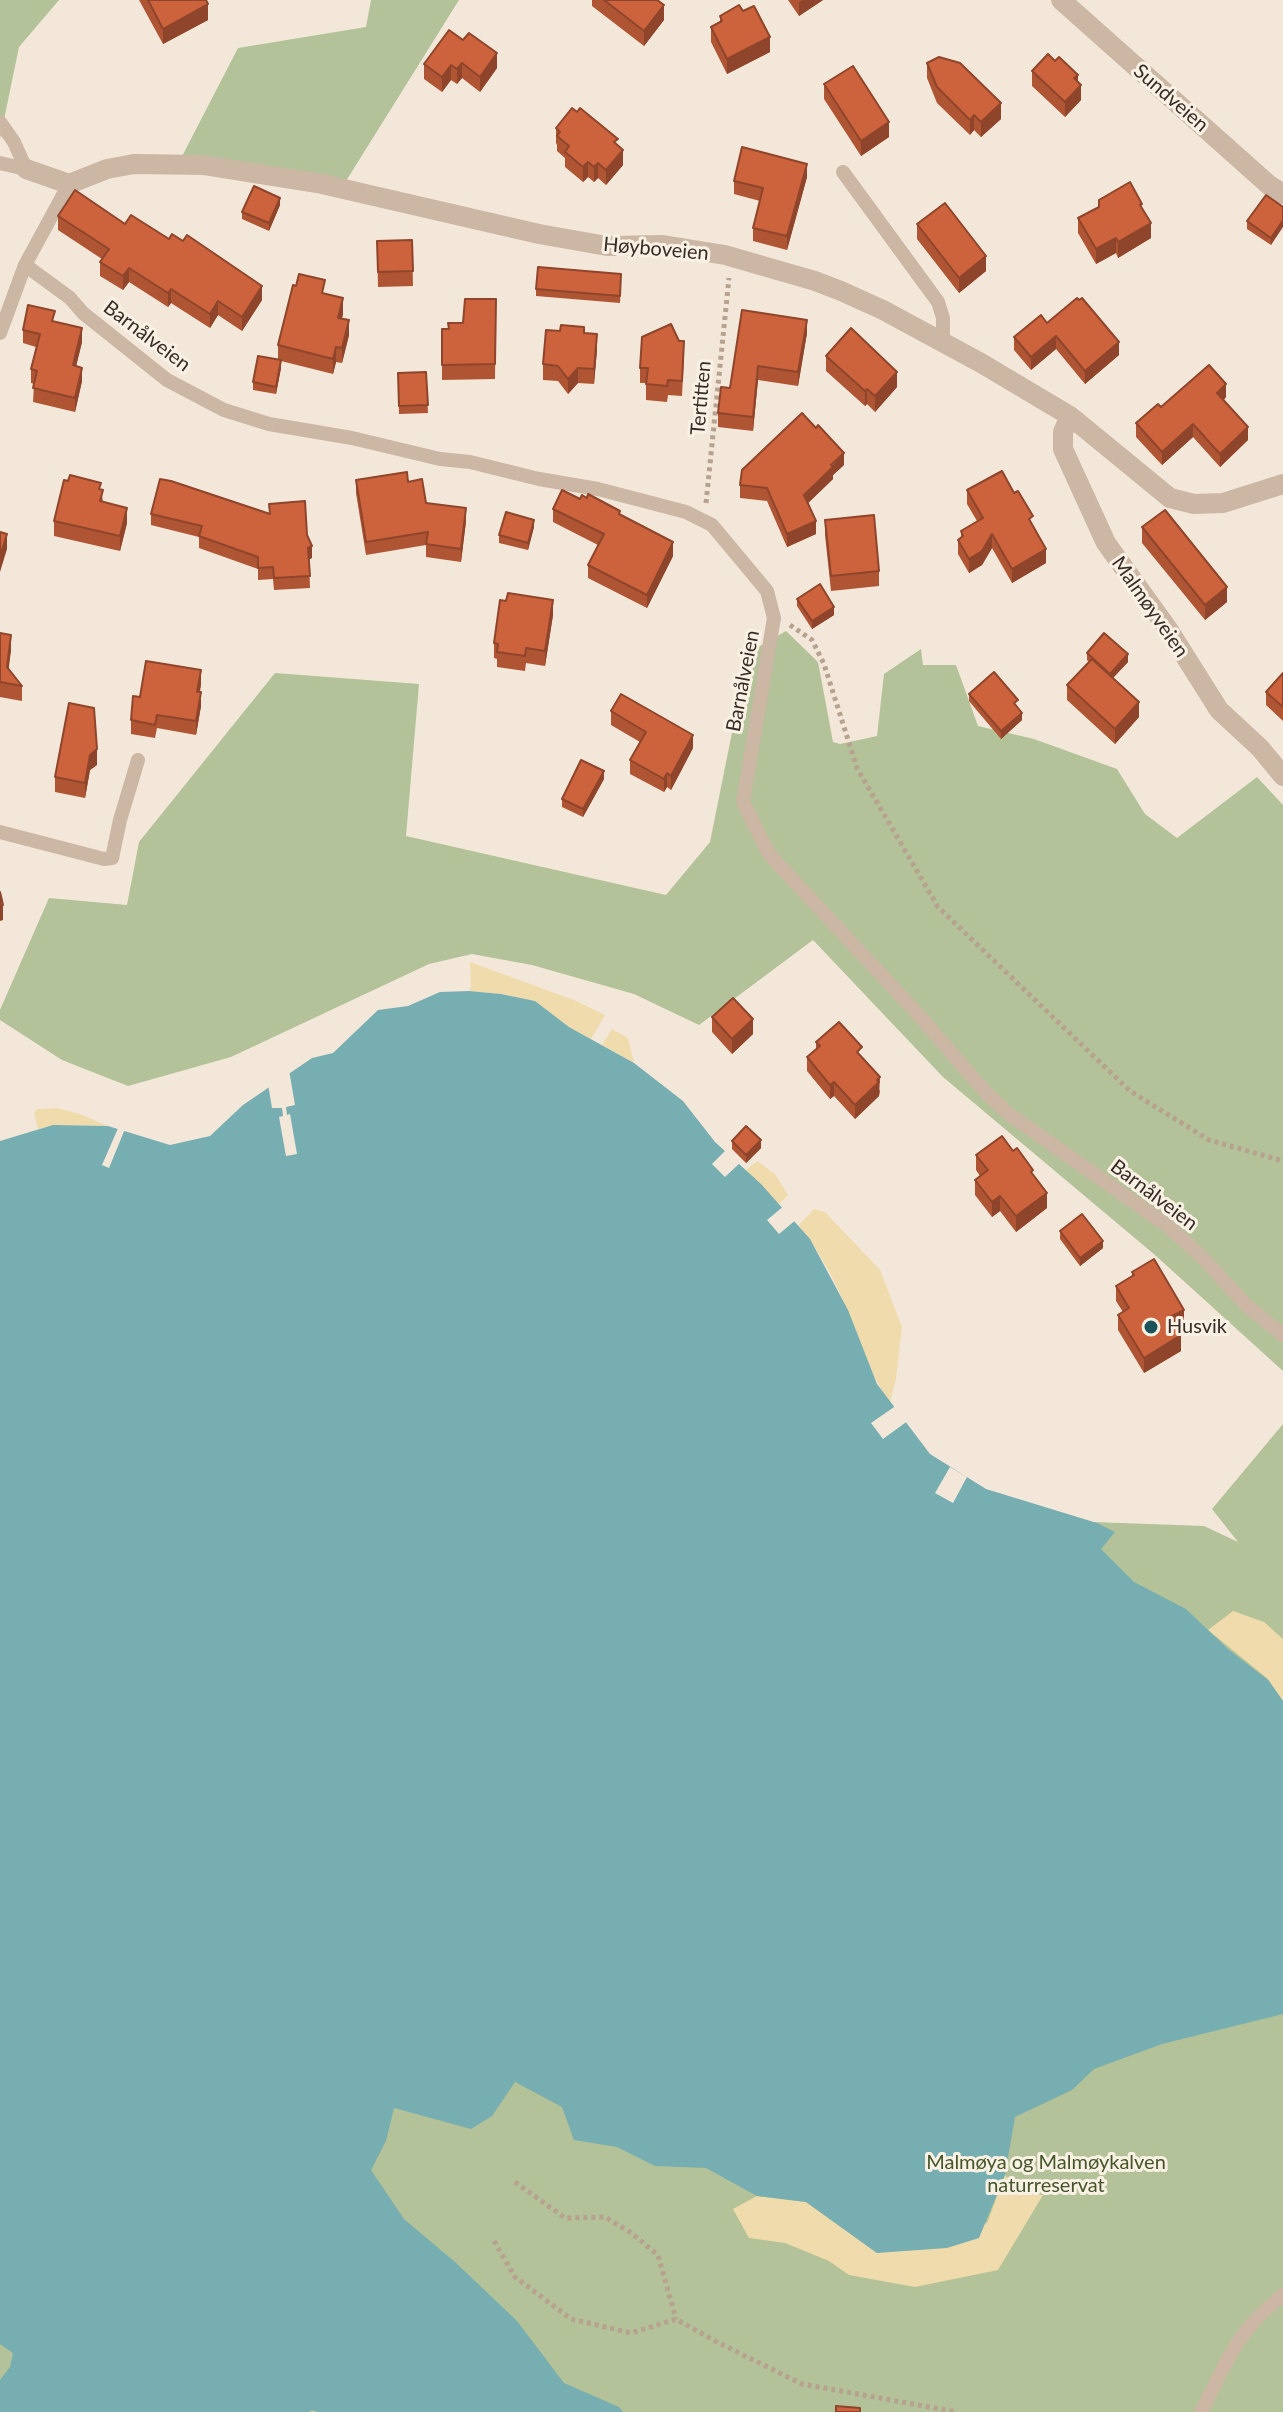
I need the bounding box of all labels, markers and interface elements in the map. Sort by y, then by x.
street label: Sundveien [1129,59,1213,137]
street label: Høyboveien [602,232,710,266]
street label: Barnålveien [99,295,195,377]
street label: Tertitten [686,360,716,436]
street label: Malmøyveien [1106,552,1194,662]
street label: Barnålveien [721,628,765,734]
street label: Barnålveien [1106,1154,1202,1236]
place label: Husvik [1167,1315,1227,1339]
marker: Husvik [1142,1318,1160,1336]
park label: Malmøya og Malmøykalven naturreservat [926,2151,1166,2198]

